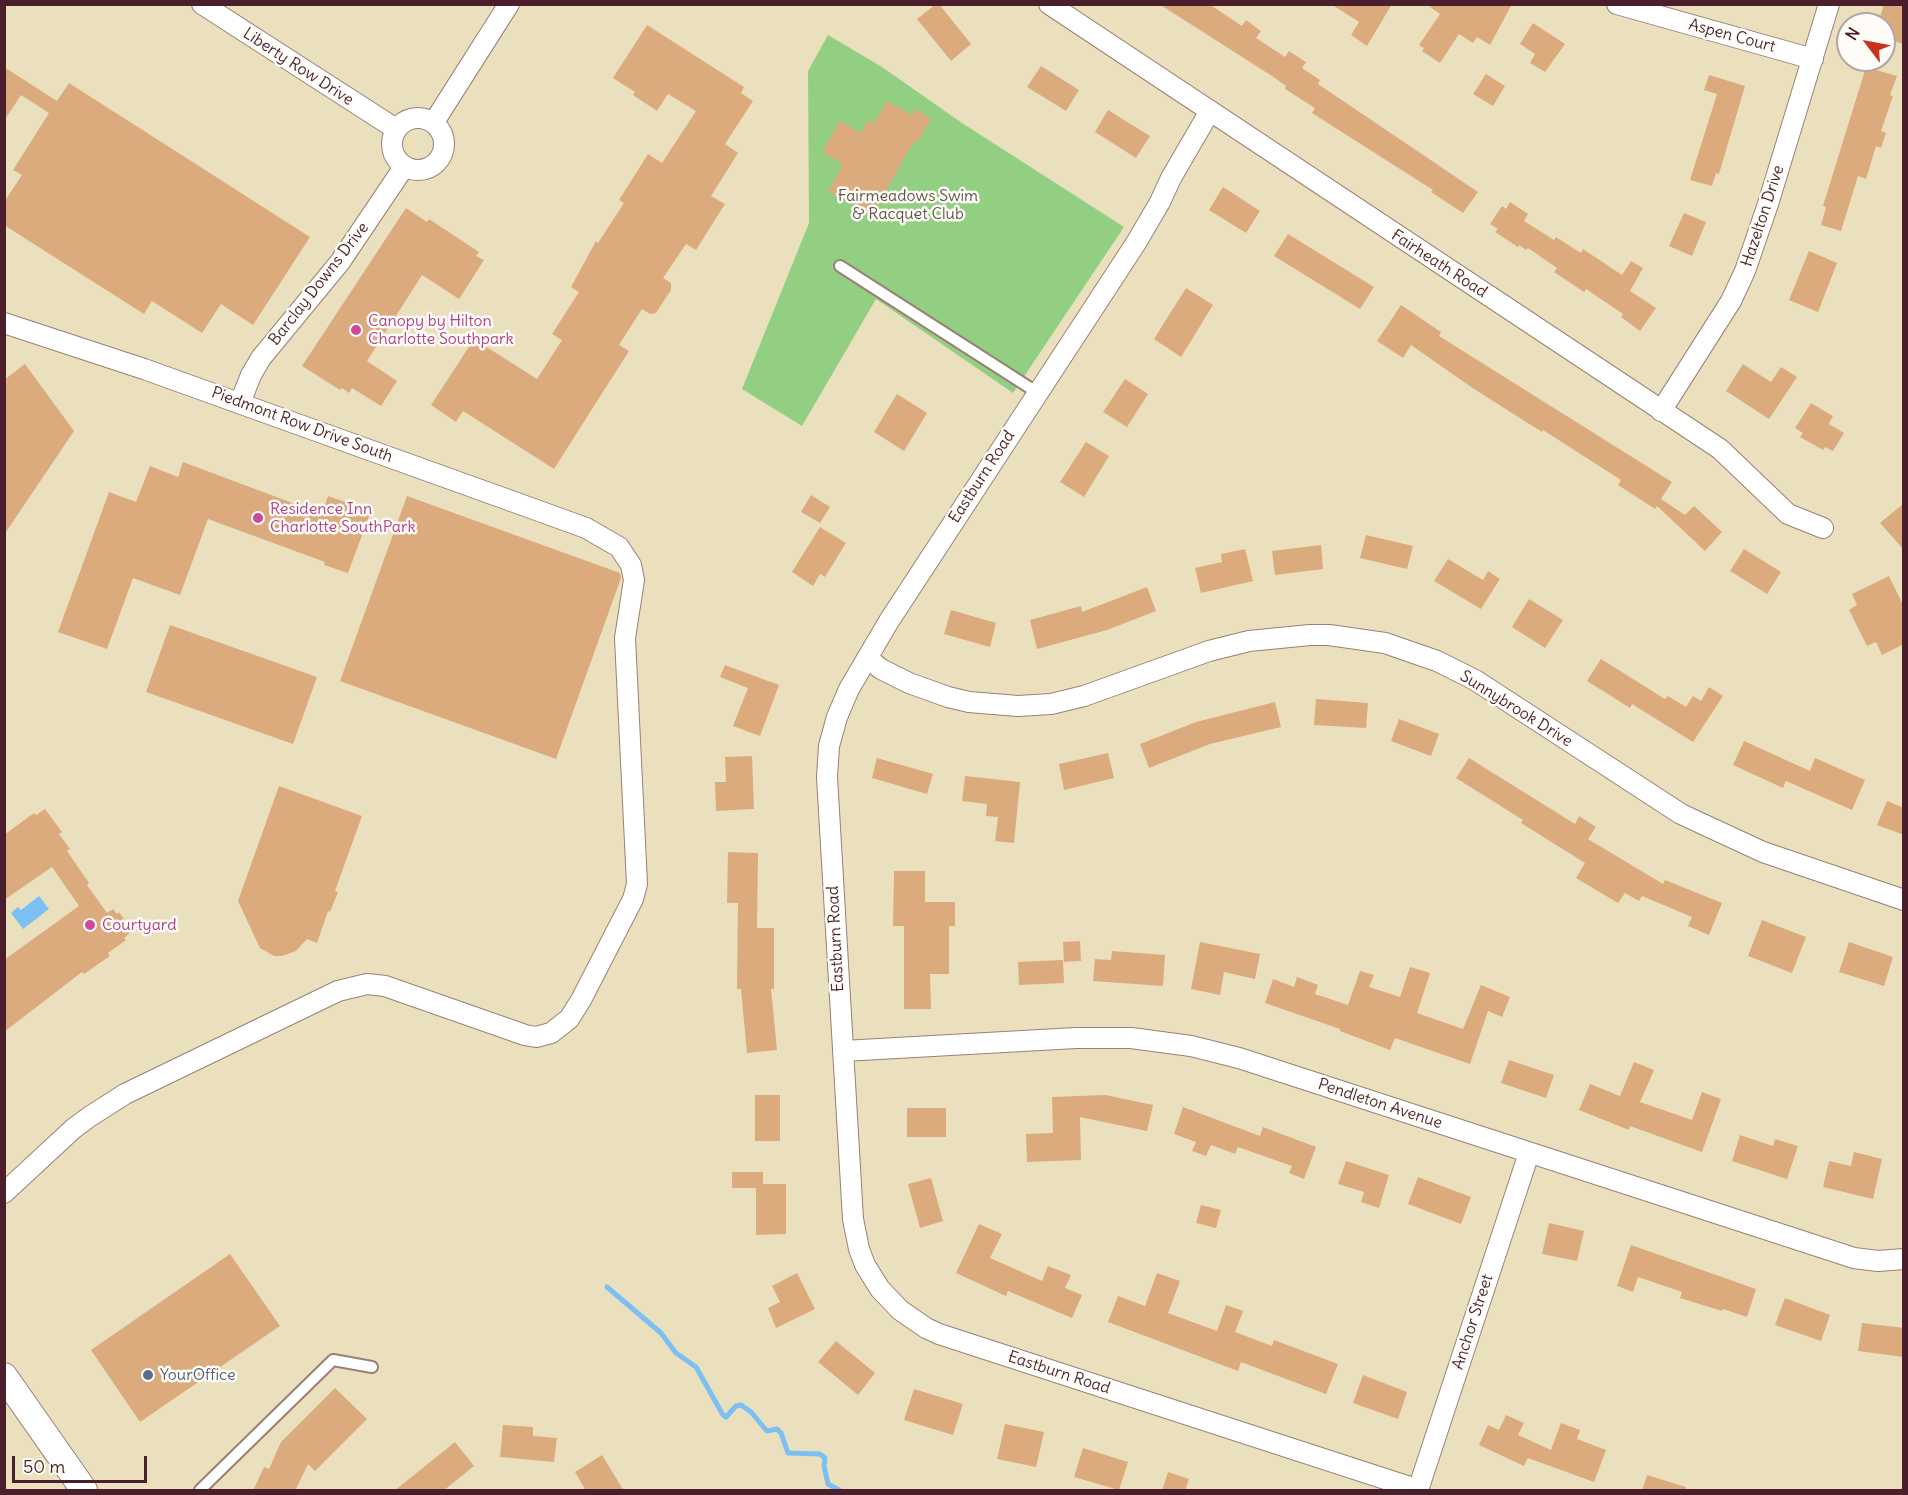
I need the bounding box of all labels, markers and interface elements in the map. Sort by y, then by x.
north arrow [1836,12,1896,72]
street label: Aspen Court [1687,15,1777,57]
street label: Liberty Row Drive [239,24,357,110]
text: N [1841,24,1864,44]
street label: Hazelton Drive [1738,163,1788,269]
park label: Fairmeadows Swim & Racquet Club [838,186,978,224]
street label: Barclay Downs Drive [265,219,373,349]
street label: Fairheath Road [1387,226,1491,302]
place label: Canopy by Hilton Charlotte Southpark [368,311,514,349]
marker: Canopy by Hilton Charlotte Southpark [349,323,363,337]
street label: Piedmont Row Drive South [209,383,395,467]
street label: Eastburn Road [945,427,1019,527]
place label: Residence Inn Charlotte SouthPark [270,499,416,537]
marker: Residence Inn Charlotte SouthPark [251,511,265,525]
street label: Sunnybrook Drive [1456,667,1576,751]
street label: Eastburn Road [824,885,848,993]
place label: Courtyard [102,915,177,935]
marker: Courtyard [83,918,97,932]
street label: Pendleton Avenue [1315,1075,1445,1133]
street label: Anchor Street [1449,1272,1497,1372]
street label: Eastburn Road [1005,1347,1113,1399]
place label: YourOffice [160,1365,236,1385]
marker: YourOffice [141,1368,155,1382]
scale bar [15,1444,150,1482]
text: 50 m [23,1455,65,1478]

